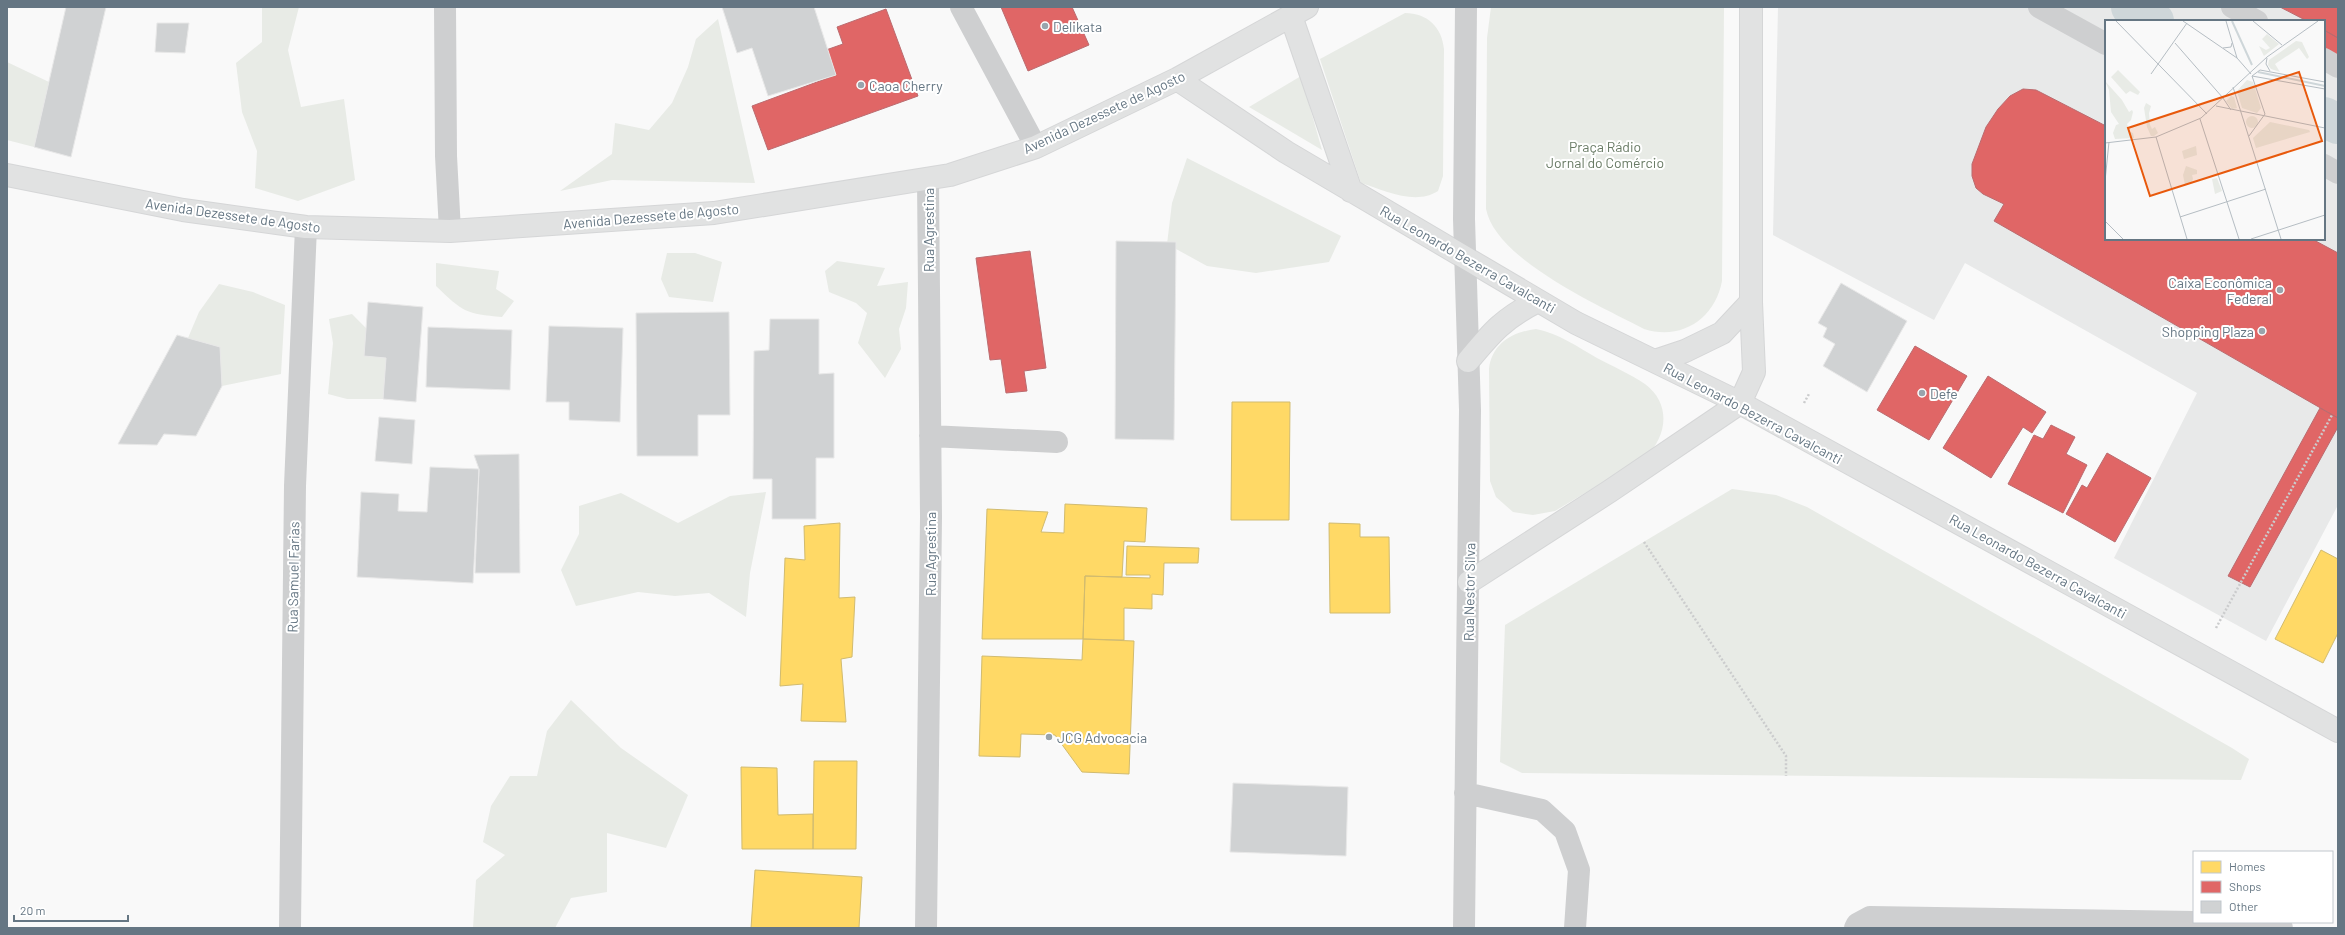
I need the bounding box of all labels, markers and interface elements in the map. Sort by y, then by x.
place label: Delikata [1053,18,1102,35]
inset map [2105,20,2325,240]
marker: Delikata [1040,21,1050,31]
street label: Avenida Dezessete de Agosto [1020,67,1188,157]
place label: Caoa Cherry [869,77,943,94]
marker: Caoa Cherry [856,80,866,90]
park label: Praça Rádio Jornal do Comércio [1546,138,1664,171]
street label: Rua Agrestina [920,188,937,272]
street label: Avenida Dezessete de Agosto [144,194,322,236]
street label: Avenida Dezessete de Agosto [562,200,740,232]
street label: Rua Leonardo Bezerra Cavalcanti [1377,202,1559,316]
place label: Caixa Econômica Federal [2168,274,2272,307]
marker: Caixa Econômica Federal [2275,285,2285,295]
place label: Shopping Plaza [2162,323,2254,340]
marker: Shopping Plaza [2257,326,2267,336]
street label: Rua Leonardo Bezerra Cavalcanti [1661,359,1845,467]
place label: Defe [1930,385,1958,402]
marker: Defe [1917,388,1927,398]
street label: Rua Leonardo Bezerra Cavalcanti [1946,510,2130,622]
street label: Rua Agrestina [922,512,939,596]
street label: Rua Samuel Farias [284,521,302,633]
street label: Rua Nestor Silva [1460,543,1478,641]
place label: JCG Advocacia [1057,729,1147,746]
marker: JCG Advocacia [1044,732,1054,742]
legend [2193,851,2333,923]
text: Homes [2229,859,2266,873]
text: Shops [2229,879,2262,893]
scale bar [14,897,128,923]
text: Other [2229,899,2259,913]
text: 20 m [20,903,46,917]

